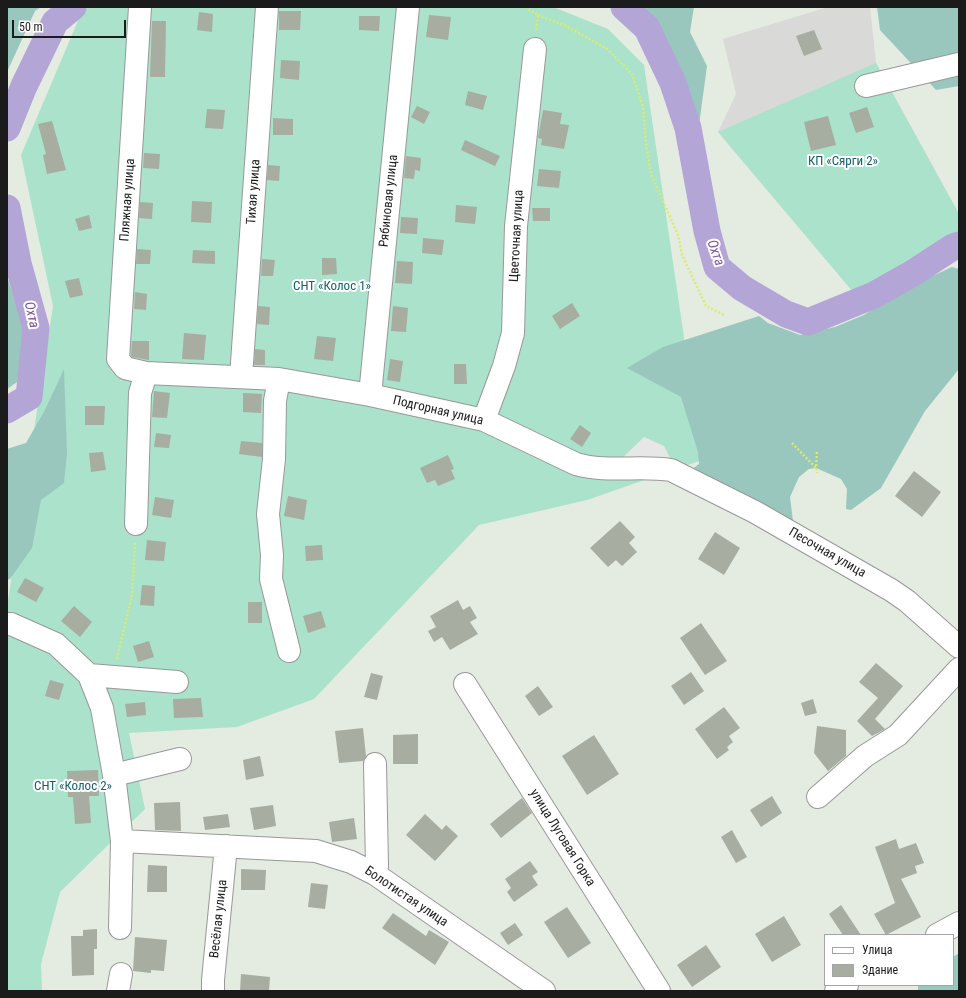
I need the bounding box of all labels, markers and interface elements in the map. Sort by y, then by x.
scale bar [14,12,128,38]
text: 50 m [19,20,43,34]
street label: Рябиновая улица [376,154,402,248]
park label: КП «Сярги 2» [808,154,878,170]
street label: Пляжная улица [117,158,139,242]
street label: Тихая улица [244,159,264,225]
street label: Цветочная улица [507,189,527,283]
water label: Охта [703,238,727,268]
park label: СНТ «Колос 1» [293,279,371,295]
water label: Охта [20,300,42,330]
street label: Подгорная улица [391,393,485,429]
street label: Песочная улица [786,525,868,581]
park label: СНТ «Колос 2» [34,779,112,795]
street label: улица Луговая Горка [526,787,598,889]
street label: Болотистая улица [361,863,451,931]
street label: Весёлая улица [207,879,231,959]
legend [824,934,954,986]
text: Улица [862,943,892,957]
text: Здание [862,963,898,977]

